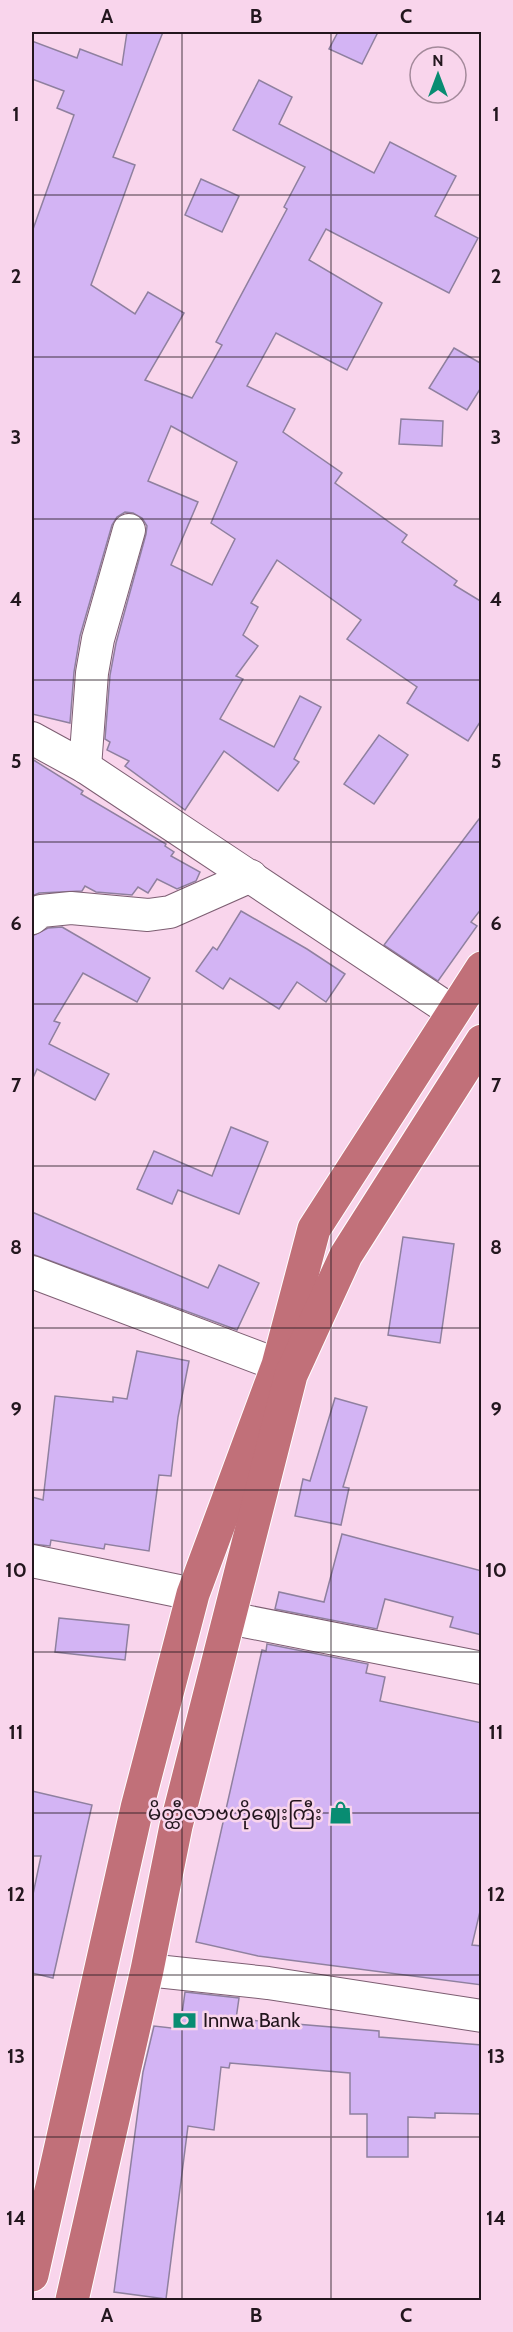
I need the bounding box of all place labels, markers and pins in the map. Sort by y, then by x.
place label: မိတ္ထီလာဗဟိုဈေးကြီး [148,1799,322,1830]
shop icon: မိတ္ထီလာဗဟိုဈေးကြီး [327,1800,353,1826]
bank icon: Innwa Bank [172,2007,198,2033]
place label: Innwa Bank [203,2008,300,2032]

